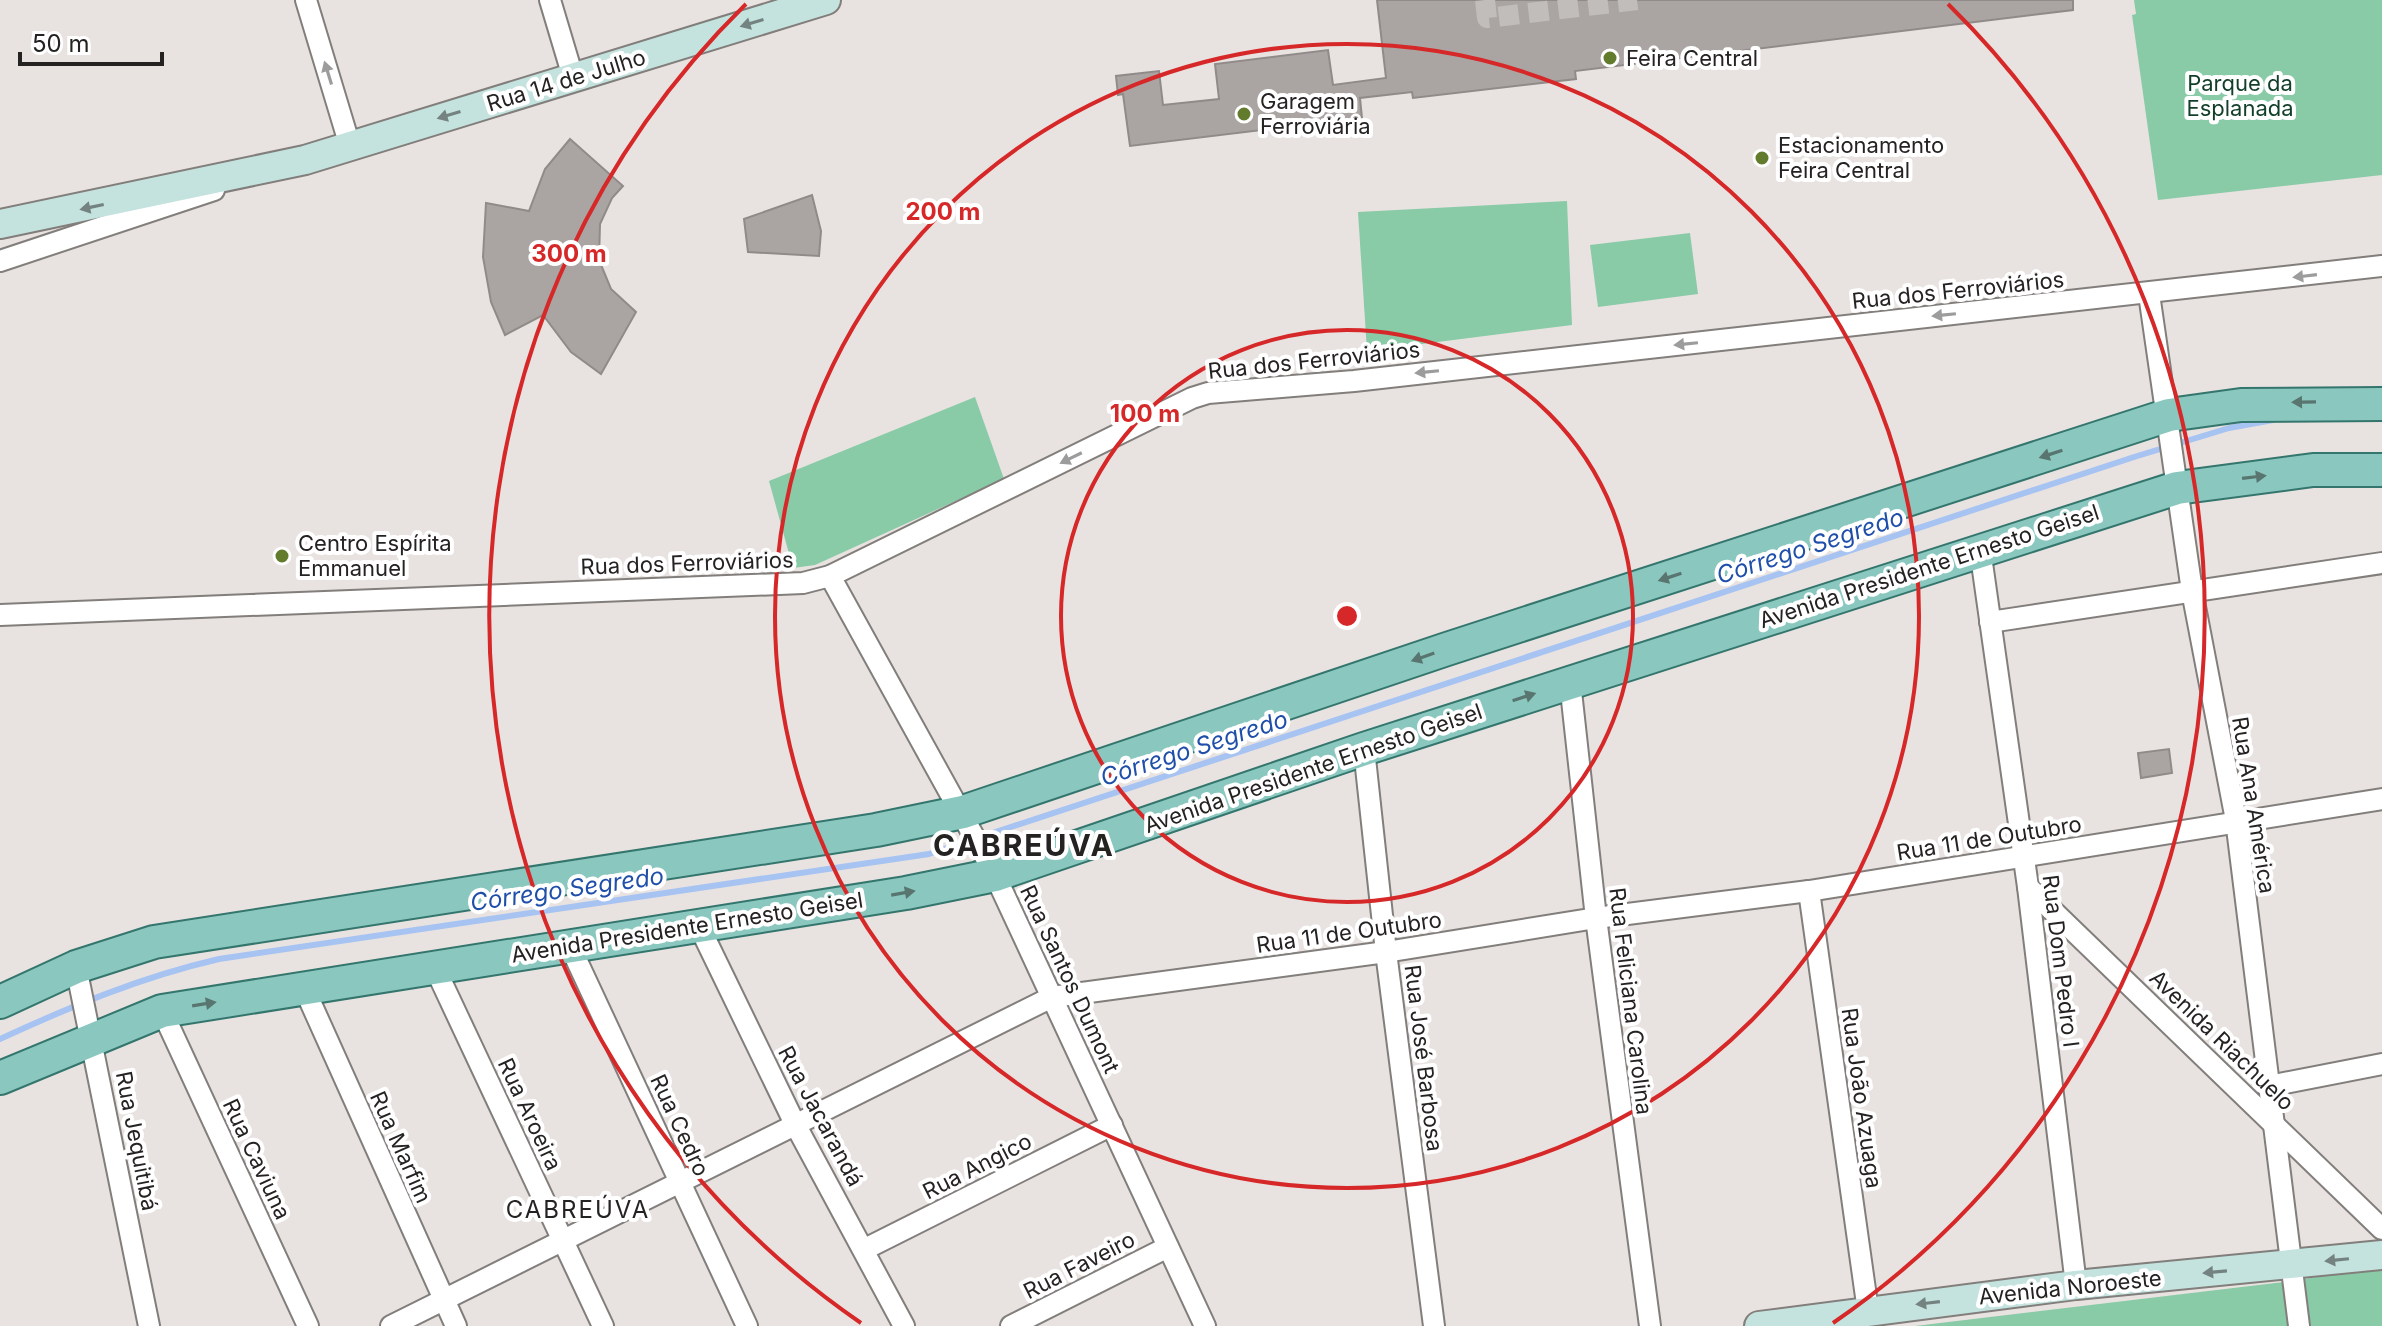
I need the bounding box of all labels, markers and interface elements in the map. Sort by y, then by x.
scale bar [20,16,162,66]
one-way arrow [739,17,763,30]
text: 50 m [32,29,90,58]
street label: Rua 14 de Julho [483,43,649,117]
place label: Feira Central [1626,45,1758,71]
marker: Feira Central [1601,49,1619,67]
one-way arrow [321,61,334,85]
park label: Parque da Esplanada [2186,70,2294,121]
place label: Garagem Ferroviária [1260,88,1371,139]
marker: Garagem Ferroviária [1235,105,1253,123]
one-way arrow [437,109,461,122]
place label: Estacionamento Feira Central [1778,132,1944,183]
marker: Estacionamento Feira Central [1753,149,1771,167]
text: 200 m [905,197,981,226]
one-way arrow [80,201,105,214]
text: 300 m [531,239,607,268]
street label: Rua dos Ferroviários [1851,266,2065,314]
one-way arrow [2292,269,2317,282]
one-way arrow [1931,309,1956,322]
street label: Rua dos Ferroviários [1207,336,1421,384]
one-way arrow [1673,337,1698,350]
one-way arrow [1414,366,1439,379]
one-way arrow [2291,396,2316,409]
text: 100 m [1110,399,1180,428]
one-way arrow [2039,448,2063,460]
one-way arrow [1059,451,1082,464]
one-way arrow [2242,470,2267,483]
street label: Avenida Presidente Ernesto Geisel [1756,499,2102,633]
water label: Córrego Segredo [1713,502,1907,590]
place label: Centro Espírita Emmanuel [298,530,452,581]
street label: Rua dos Ferroviários [580,546,794,580]
marker: Centro Espírita Emmanuel [273,547,291,565]
one-way arrow [1658,571,1682,583]
centre of rings [1333,602,1361,630]
one-way arrow [1411,652,1435,664]
one-way arrow [1513,690,1537,703]
street label: Avenida Presidente Ernesto Geisel [1141,698,1485,838]
water label: Córrego Segredo [1097,704,1291,792]
street label: Rua Ana América [2227,715,2281,895]
street label: Rua 11 de Outubro [1895,811,2083,865]
district label: CABREÚVA [933,827,1115,863]
water label: Córrego Segredo [468,861,666,917]
street label: Rua Dom Pedro I [2038,873,2084,1049]
street label: Rua Santos Dumont [1015,881,1125,1077]
street label: Avenida Presidente Ernesto Geisel [509,886,865,968]
one-way arrow [891,886,916,899]
street label: Rua Feliciana Carolina [1604,886,1658,1116]
street label: Rua 11 de Outubro [1255,906,1443,958]
street label: Rua José Barbosa [1400,963,1448,1153]
street label: Avenida Riachuelo [2144,964,2300,1116]
one-way arrow [192,998,217,1010]
street label: Rua João Azuaga [1836,1006,1888,1190]
street label: Rua Jacarandá [773,1041,869,1191]
street label: Rua Aroeira [493,1054,567,1174]
street label: Rua Jequitibá [111,1069,163,1213]
street label: Rua Cedro [645,1070,715,1180]
street label: Rua Marfim [365,1087,437,1207]
street label: Rua Caviuna [218,1095,296,1223]
street label: Rua Angico [918,1128,1036,1204]
district label: CABREÚVA [506,1194,650,1224]
street label: Rua Faveiro [1019,1226,1139,1304]
one-way arrow [2324,1254,2349,1267]
street label: Avenida Noroeste [1977,1264,2163,1310]
one-way arrow [2202,1266,2227,1279]
one-way arrow [1916,1297,1941,1310]

